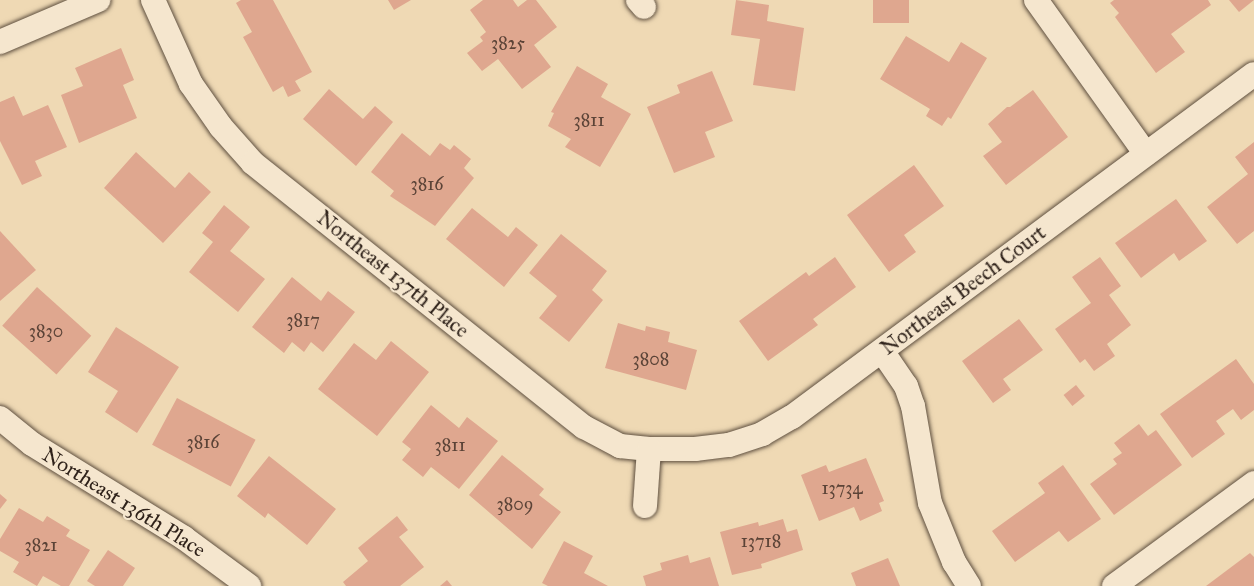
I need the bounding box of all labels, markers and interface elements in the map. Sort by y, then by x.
house number: 3825 [491,32,525,54]
house number: 3811 [574,109,604,131]
house number: 3816 [410,173,444,195]
street label: Northeast 137th Place [312,205,474,343]
street label: Northeast Beech Court [875,220,1051,360]
house number: 3817 [286,309,320,331]
house number: 3830 [29,320,63,342]
house number: 3808 [633,348,669,370]
house number: 3816 [186,431,220,453]
house number: 3811 [435,434,465,456]
street label: Northeast 136th Place [38,442,210,562]
house number: 13734 [821,477,863,499]
house number: 3809 [497,493,533,515]
house number: 13718 [741,530,781,552]
house number: 3821 [25,534,57,556]

